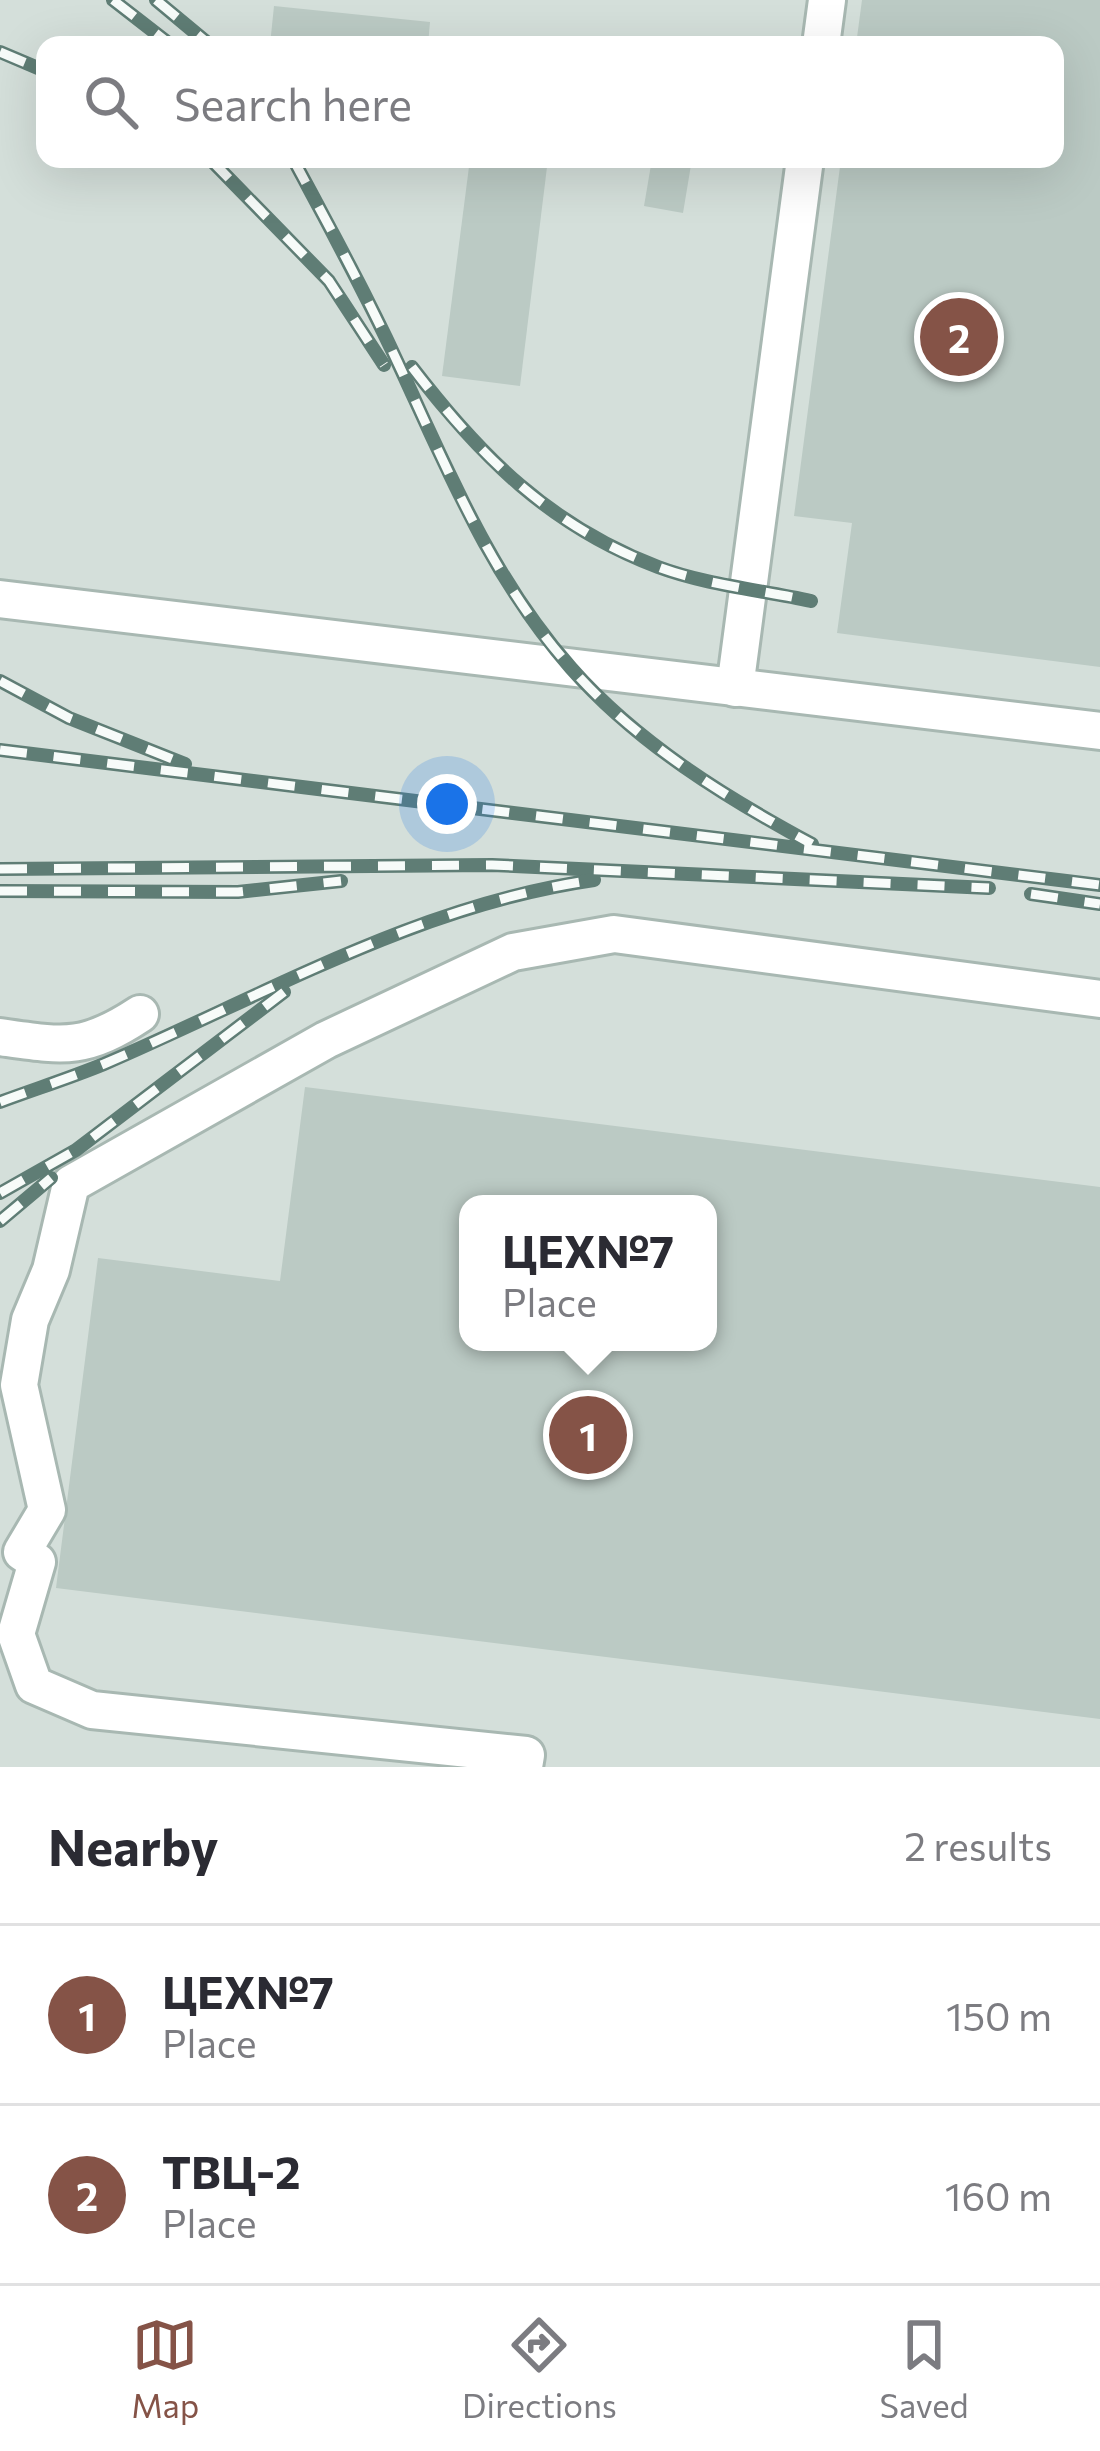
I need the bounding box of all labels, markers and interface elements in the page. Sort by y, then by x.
search box [36,36,1064,168]
icon: search [78,69,144,135]
text: Search here [174,75,412,130]
pin: 2 [920,292,998,382]
your location [417,774,477,834]
popup [459,1195,717,1351]
text: ЦЕХ№7 [502,1222,674,1277]
text: Place [502,1277,597,1325]
pin: 1 [549,1390,627,1480]
text: Nearby [48,1814,218,1877]
text: 2 results [904,1821,1052,1869]
text: ЦЕХ№7 [162,1963,334,2018]
text: 1 [78,1991,96,2039]
text: 150 m [946,1991,1052,2039]
text: Place [162,2018,257,2066]
text: ТВЦ-2 [162,2143,301,2198]
text: 2 [76,2171,98,2219]
text: 160 m [945,2171,1052,2219]
text: Place [162,2198,257,2246]
tab: Map [131,2312,199,2425]
tab: Directions [462,2312,617,2425]
tab: Saved [880,2312,969,2425]

